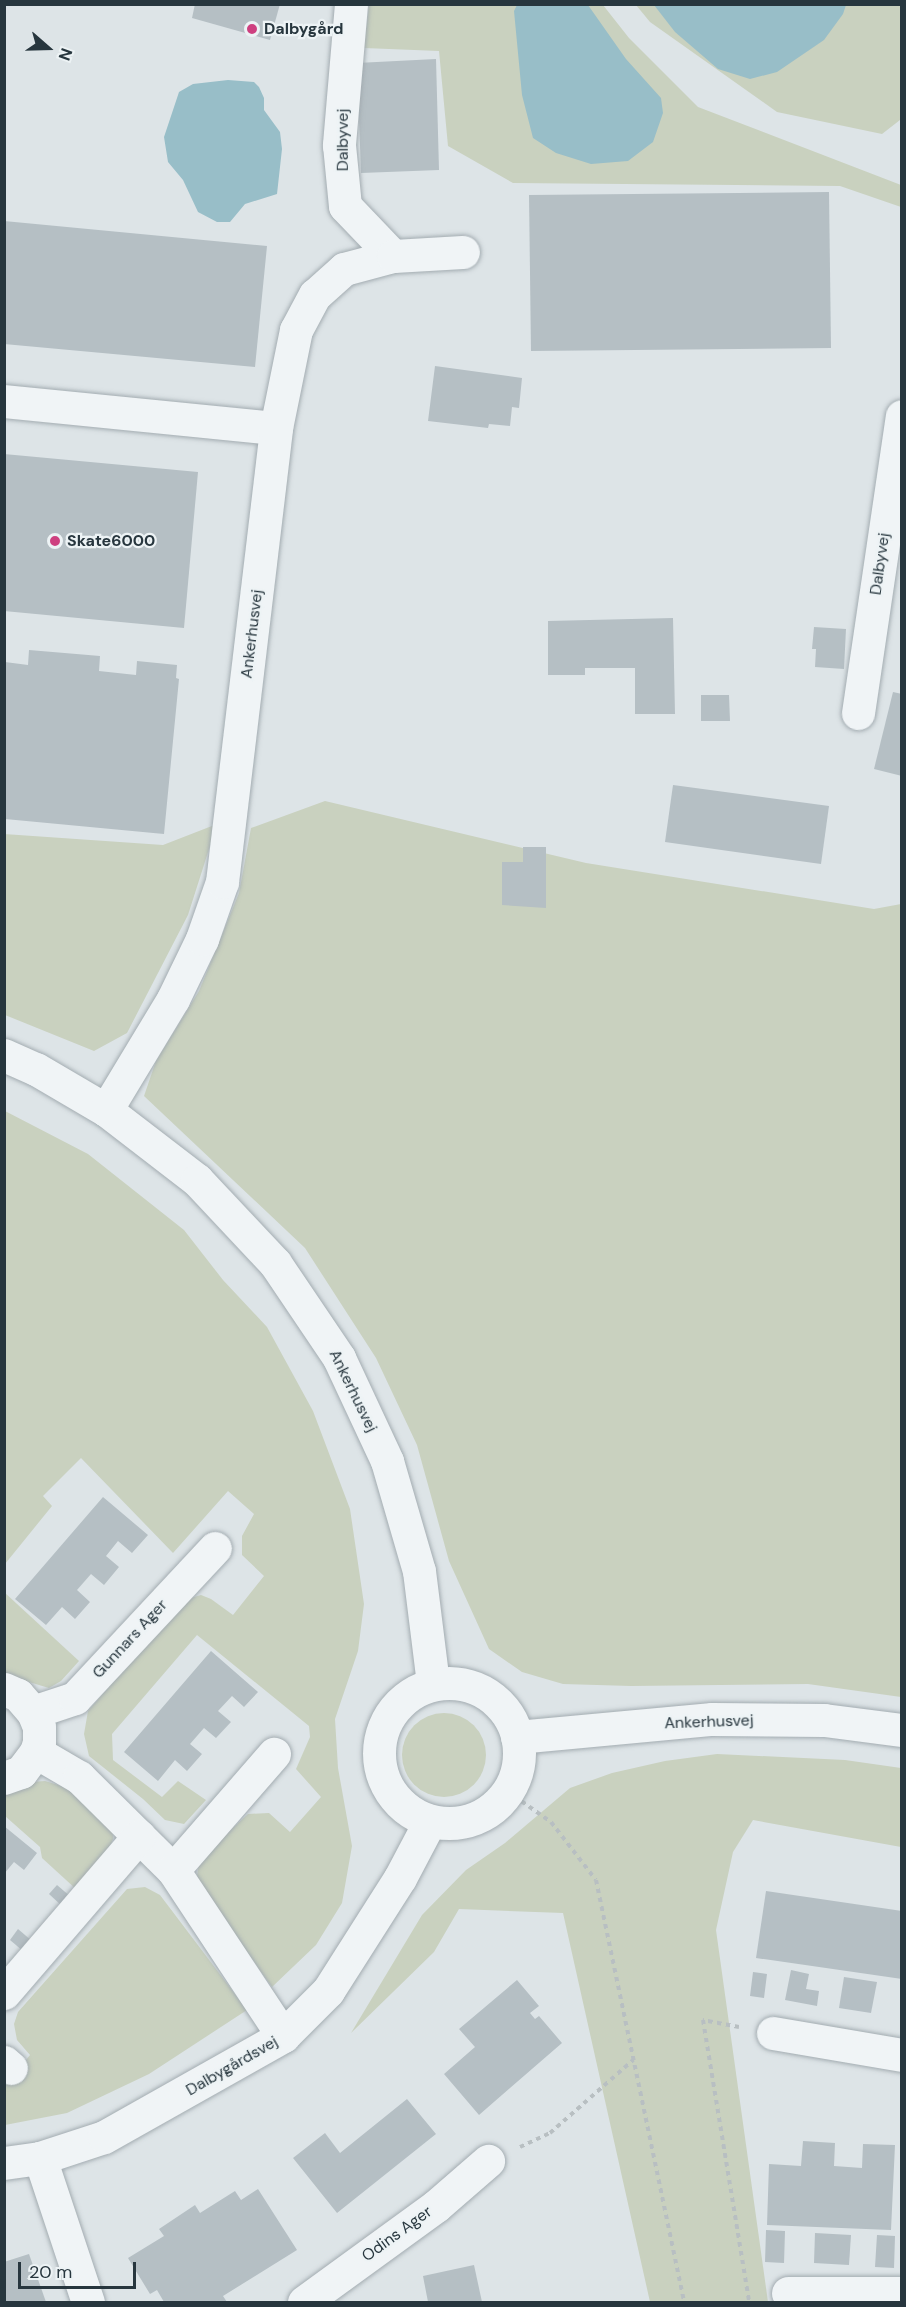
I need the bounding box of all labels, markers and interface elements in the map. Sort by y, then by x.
north arrow [18,18,78,78]
place label: Dalbygård [264,19,344,39]
marker: Dalbygård [245,22,259,36]
text: N [54,45,77,63]
street label: Dalbyvej [333,109,353,171]
place label: Skate6000 [67,531,155,551]
street label: Dalbyvej [866,532,894,596]
marker: Skate6000 [48,534,62,548]
street label: Ankerhusvej [237,589,267,679]
street label: Ankerhusvej [325,1347,381,1435]
street label: Gunnars Ager [89,1596,171,1682]
street label: Ankerhusvej [664,1711,754,1733]
street label: Dalbygårdsvej [183,2032,281,2100]
street label: Odins Ager [358,2202,436,2266]
scale bar [21,2250,140,2288]
text: 20 m [29,2260,72,2284]

